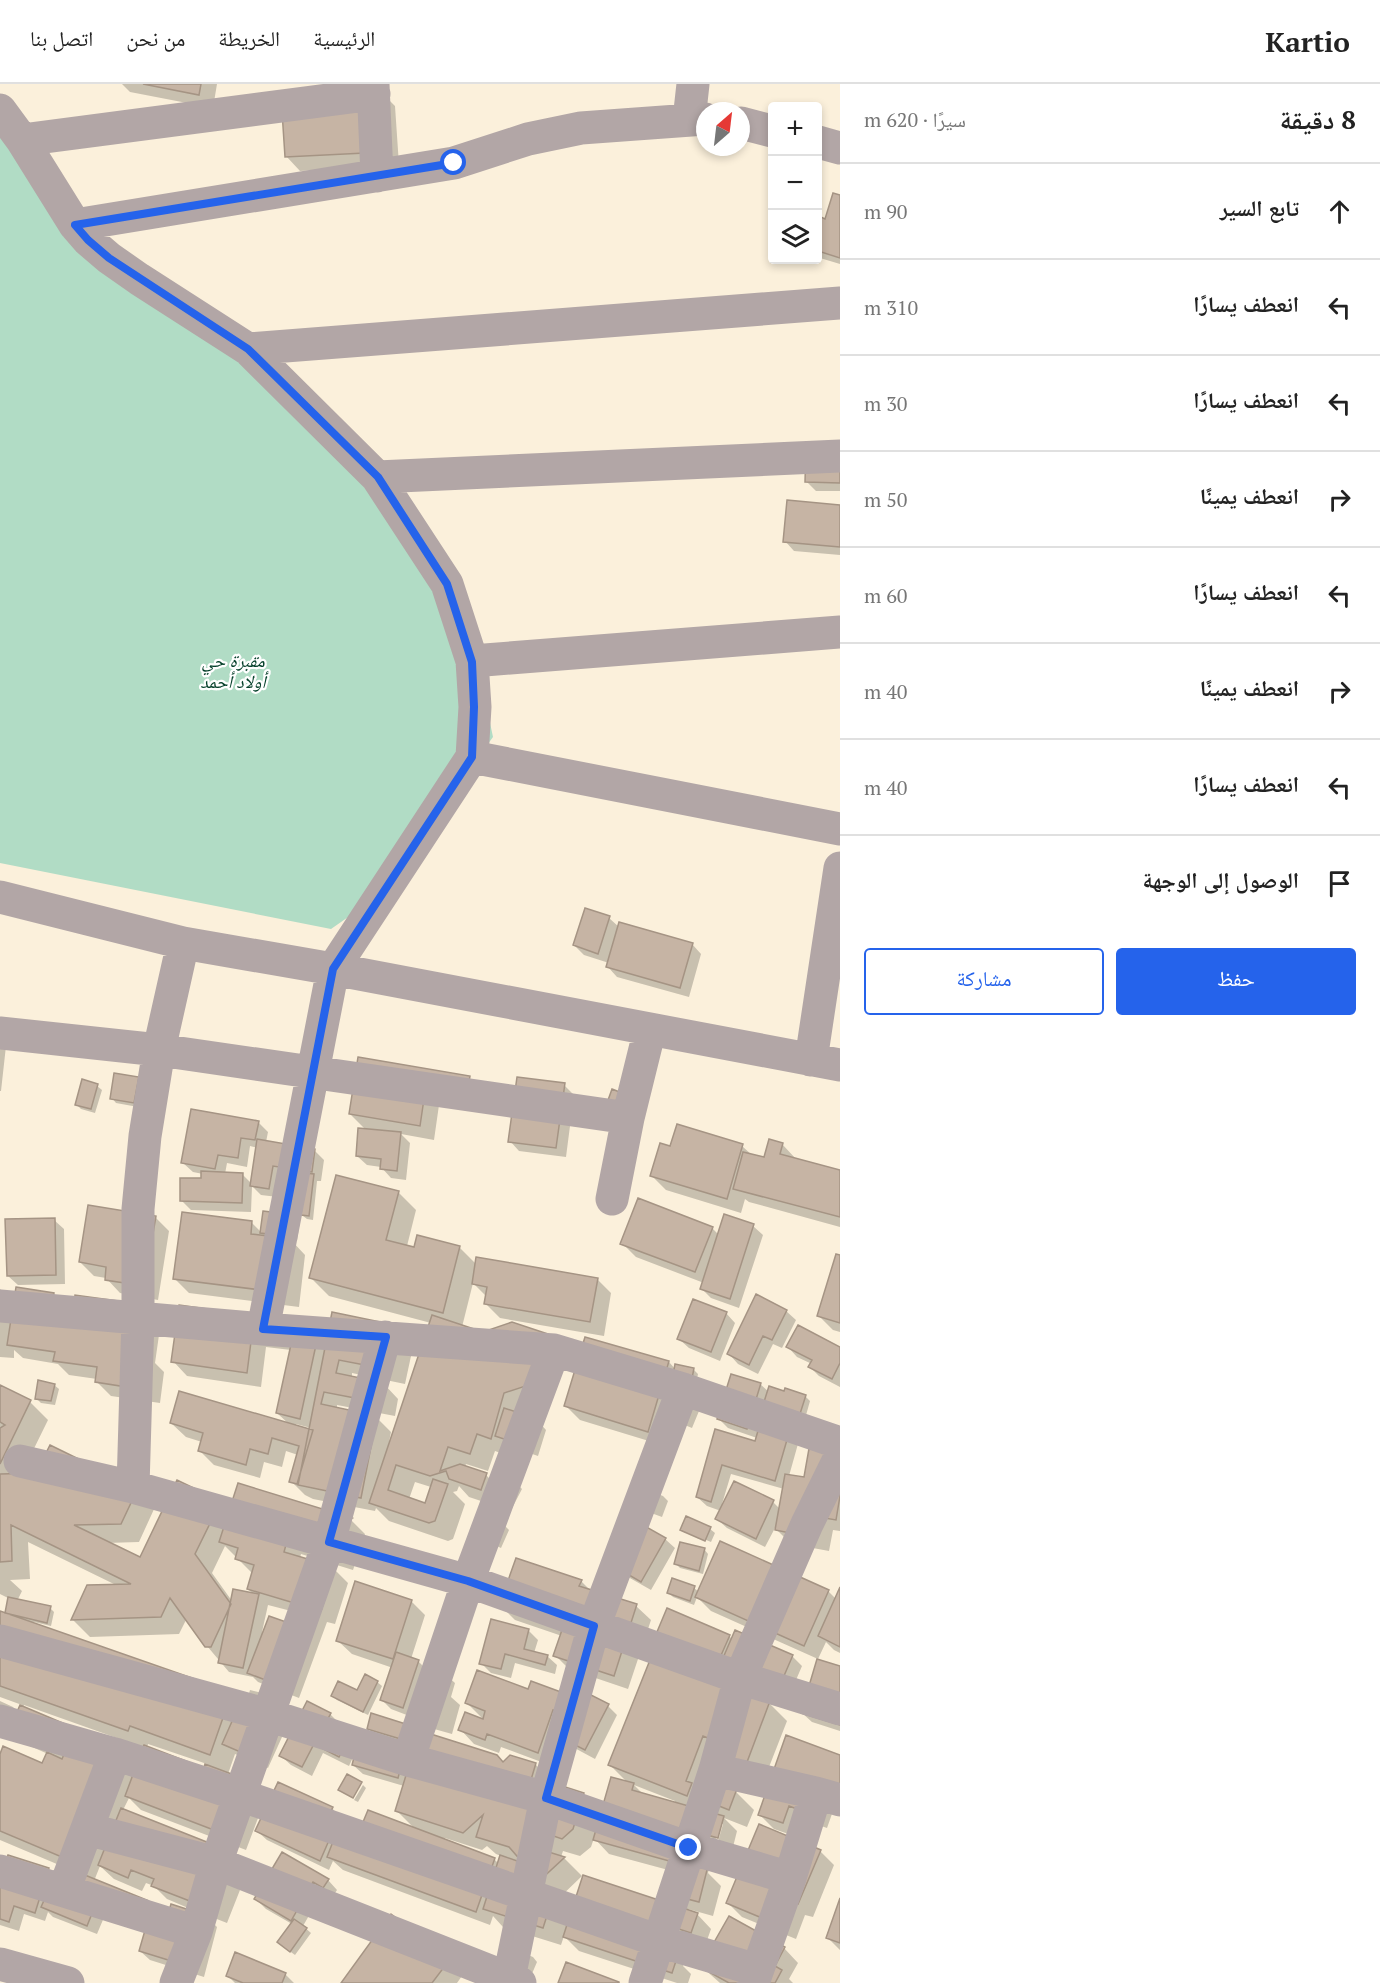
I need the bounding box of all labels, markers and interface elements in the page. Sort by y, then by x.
text: Kartio [1265,23,1350,60]
text: اتصل بنا [30,24,93,52]
text: من نحن [126,24,185,52]
text: الخريطة [218,24,280,52]
text: الرئيسية [313,24,375,52]
north arrow [696,102,750,156]
map controls [768,102,822,264]
button: + [768,102,822,156]
text: 8 دقيقة [1280,102,1356,136]
text: سيرًا · 620 m [864,106,966,133]
route start [440,149,466,175]
button: − [768,156,822,210]
text: تابع السير [1220,193,1299,222]
icon: ahead [1323,195,1356,228]
text: 90 m [864,198,907,225]
button: layers [768,210,822,264]
text: انعطف يسارًا [1193,289,1299,318]
icon: left [1323,291,1356,324]
text: 310 m [864,294,918,321]
text: انعطف يسارًا [1193,385,1299,414]
icon: left [1323,387,1356,420]
text: 30 m [864,390,907,417]
text: انعطف يمينًا [1200,481,1299,510]
icon: right [1323,483,1356,516]
text: 50 m [864,486,907,513]
text: انعطف يسارًا [1193,577,1299,606]
icon: left [1323,579,1356,612]
text: 60 m [864,582,907,609]
park label: مقبرة حي أولاد أحمد [200,648,269,693]
text: انعطف يمينًا [1200,673,1299,702]
icon: right [1323,675,1356,708]
text: 40 m [864,678,907,705]
text: انعطف يسارًا [1193,769,1299,798]
icon: left [1323,771,1356,804]
text: 40 m [864,774,907,801]
text: الوصول إلى الوجهة [1142,865,1299,894]
icon: arrive [1323,867,1356,900]
button: مشاركة [864,948,1104,1015]
button: حفظ [1116,948,1356,1015]
route end [675,1834,701,1860]

